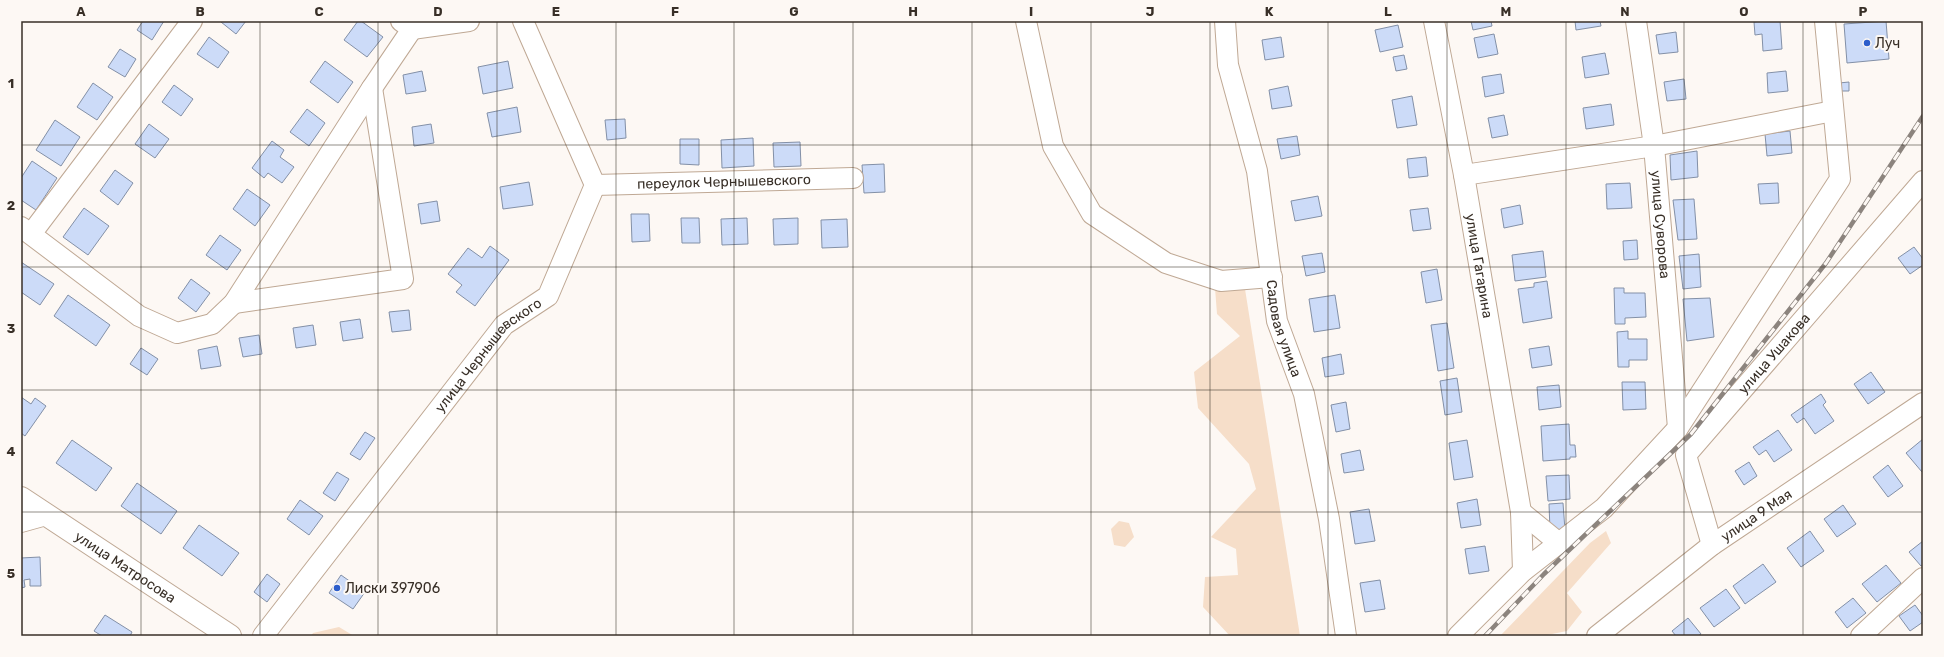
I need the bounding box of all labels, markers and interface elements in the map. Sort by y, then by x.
text: A [76,4,86,19]
text: B [195,4,205,19]
text: C [314,4,324,19]
text: D [433,4,443,19]
text: E [552,4,560,19]
text: F [671,4,679,19]
text: G [789,4,799,19]
text: H [908,4,918,19]
text: I [1029,4,1033,19]
text: J [1146,4,1154,19]
text: K [1265,4,1274,19]
text: L [1384,4,1392,19]
text: M [1501,4,1511,19]
text: N [1620,4,1630,19]
text: O [1739,4,1749,19]
text: P [1859,4,1868,19]
place label: Луч [1875,35,1900,52]
marker: Луч [1862,38,1872,48]
text: 1 [8,76,14,91]
street label: улица Суворова [1648,170,1674,279]
street label: переулок Чернышевского [637,171,811,192]
text: 2 [7,198,15,213]
street label: улица Гагарина [1462,212,1497,319]
street label: Садовая улица [1263,279,1305,379]
street label: улица Чернышевского [431,294,545,416]
street label: улица Ушакова [1734,310,1813,397]
text: 3 [7,321,16,336]
text: 4 [7,444,16,459]
street label: улица 9 Мая [1718,485,1795,545]
street label: улица Матросова [72,527,179,606]
text: 5 [7,566,15,581]
place label: Лиски 397906 [345,580,440,597]
marker: Лиски 397906 [332,583,342,593]

